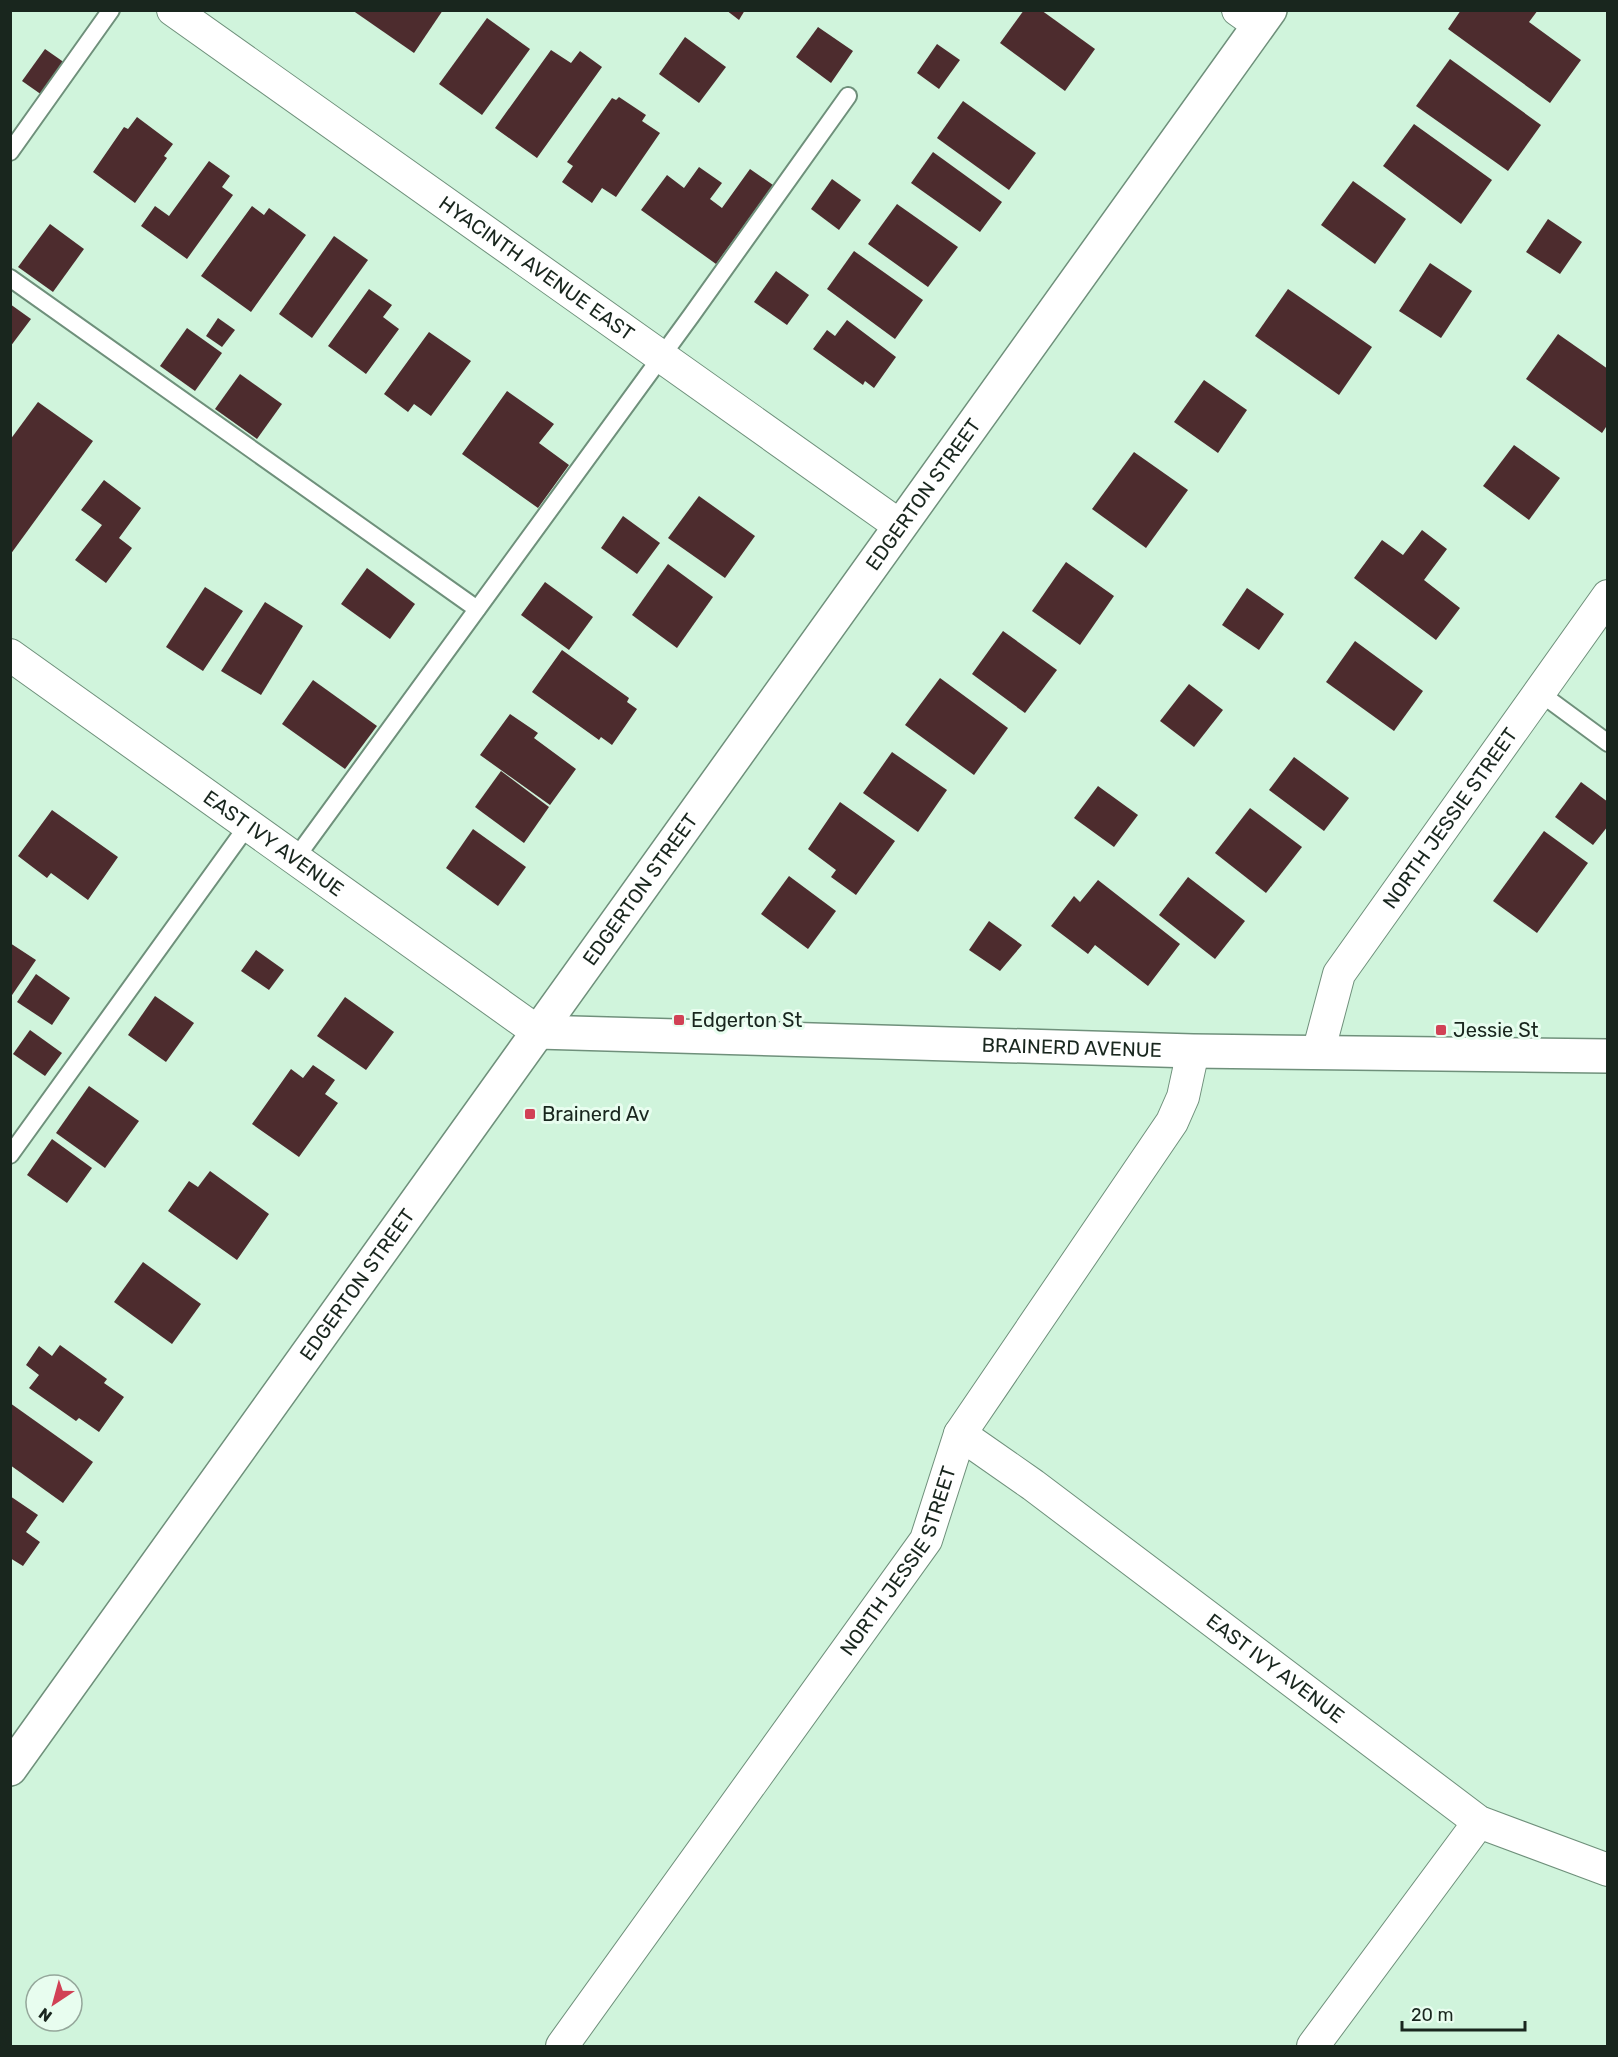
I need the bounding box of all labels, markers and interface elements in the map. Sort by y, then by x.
street label: HYACINTH AVENUE EAST [434,191,639,346]
street label: EDGERTON STREET [861,413,986,575]
street label: NORTH JESSIE STREET [1377,723,1523,913]
street label: EAST IVY AVENUE [199,785,348,901]
street label: EDGERTON STREET [578,808,703,970]
place label: Edgerton St [691,1008,802,1032]
marker: Edgerton St [672,1013,686,1027]
place label: Jessie St [1453,1018,1539,1042]
marker: Jessie St [1434,1023,1448,1037]
street label: BRAINERD AVENUE [981,1033,1162,1062]
place label: Brainerd Av [542,1102,650,1126]
marker: Brainerd Av [523,1107,537,1121]
street label: EDGERTON STREET [295,1204,420,1365]
street label: NORTH JESSIE STREET [835,1463,961,1660]
street label: EAST IVY AVENUE [1202,1608,1349,1728]
north arrow [24,1973,84,2033]
scale bar [1402,1994,1525,2032]
text: N [35,2004,56,2026]
text: 20 m [1411,2004,1453,2026]

